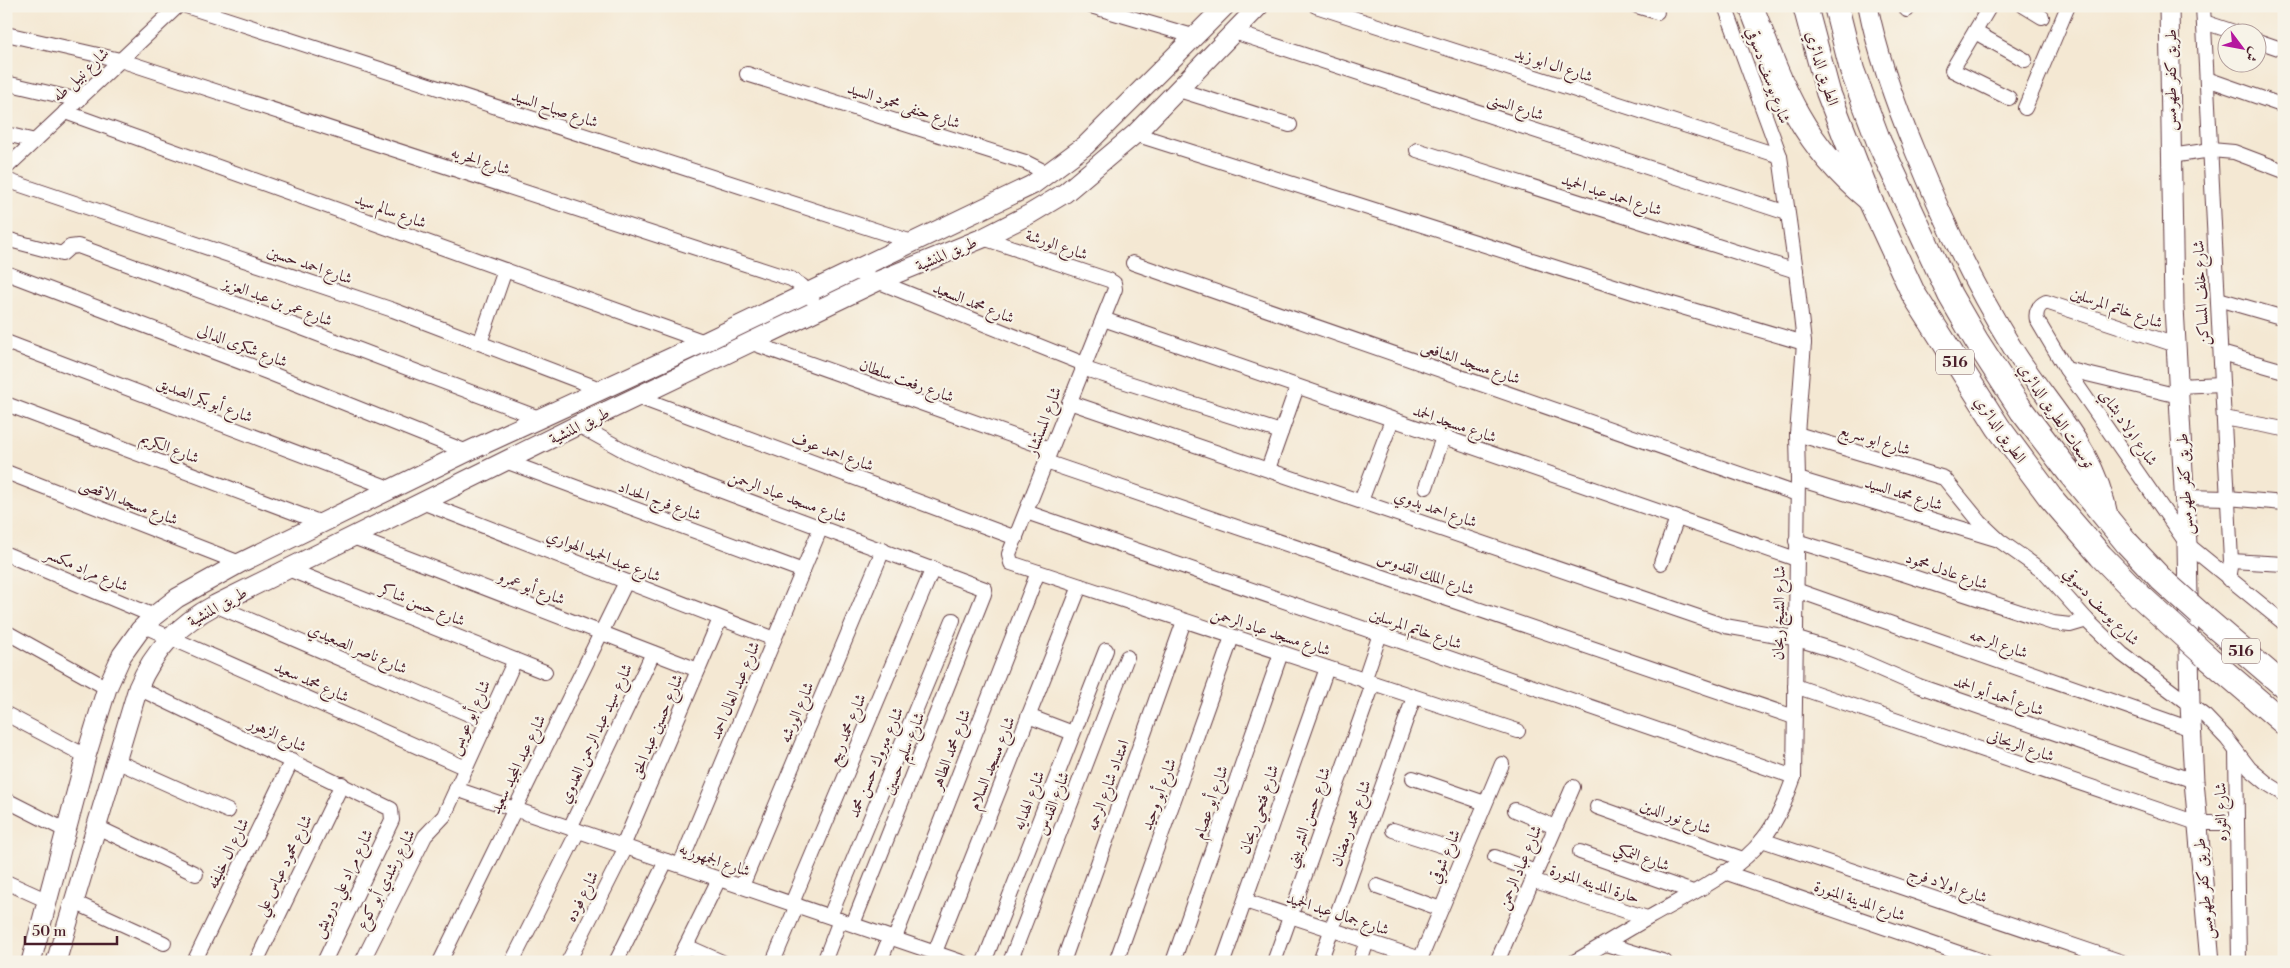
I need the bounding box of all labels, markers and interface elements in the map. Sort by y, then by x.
north arrow [2218,22,2268,72]
street label: شارع يوسف دسوقي [1739,24,1795,127]
street label: الطريق الدائري [1799,28,1843,109]
street label: طريق كفر طهرمس [2161,29,2181,131]
street label: شارع نبيل طه [48,43,115,108]
street label: شارع ال ابو زيد [1511,43,1595,90]
text: ش [2241,44,2263,65]
street label: شارع حنفى محمود السيد [844,78,963,136]
street label: شارع صباح السيد [507,85,601,136]
street label: شارع السنى [1484,88,1546,128]
street label: شارع الحريه [448,142,513,183]
street label: شارع احمد عبد الحميد [1558,169,1665,223]
street label: شارع سالم سيد [351,189,429,237]
street label: شارع الورشة [1022,225,1090,268]
street label: طريق المنشية [913,232,980,276]
street label: شارع خلف المساكن [2188,240,2217,346]
street label: شارع احمد حسين [263,241,355,292]
street label: شارع عمر بن عبد العزيز [217,272,335,334]
street label: شارع محمد السعيد [929,278,1017,331]
street label: شارع خاتم المرسلين [2067,283,2165,337]
street label: شارع شكرى الدالى [194,320,290,375]
street label: شارع مسجد الشافعى [1417,337,1523,392]
road number: 516 [1936,350,1974,374]
street label: شارع رفعت سلطان [856,355,957,410]
street label: توسعات الطريق الدائري [2012,359,2099,474]
street label: شارع أبو بكر الصديق [153,371,256,430]
street label: شارع المستشار [1021,384,1069,462]
street label: شارع اولاد بشاي [2092,385,2162,471]
street label: الطريق الدائري [1968,392,2031,468]
street label: شارع مسجد الحمد [1409,400,1499,450]
street label: طريق المنشية [546,403,613,449]
street label: شارع ابو سريع [1835,420,1913,465]
street label: شارع الكريم [136,428,202,472]
street label: شارع احمد عوف [788,428,876,479]
street label: طريق كفر طهرمس [2172,432,2198,536]
street label: شارع مسجد عباد الرحمن [725,466,850,530]
street label: شارع محمد السيد [1861,473,1945,518]
street label: شارع مسجد الاقصى [75,474,181,533]
street label: شارع فرج الحداد [614,477,704,529]
street label: شارع احمد بدوي [1391,485,1480,535]
street label: شارع عبد الحميد الهواري [543,525,663,590]
street label: شارع مراد مكسر [39,543,131,599]
street label: شارع الملك القدوس [1373,548,1477,603]
street label: شارع عادل محمود [1902,548,1990,597]
street label: شارع أبو عمرو [493,563,569,613]
street label: شارع يوسف دسوقي [2057,563,2144,652]
street label: شارع الشيخ ريحان [1768,566,1794,661]
street label: شارع حسن شاكر [374,578,468,634]
street label: طريق المنشية [184,582,251,631]
street label: شارع مسجد عباد الرحمن [1207,603,1333,664]
street label: شارع خاتم المرسلين [1366,604,1464,658]
street label: شارع ناصر الصعيدي [304,619,410,682]
street label: شارع الرحمه [1966,625,2030,666]
street label: شارع عبد العال احمد [705,638,767,744]
road number: 516 [2222,638,2260,664]
street label: شارع محمد سعيد [270,657,352,710]
street label: شارع سيد عبد الرحمن العدوي [555,660,640,808]
street label: شارع أحمد أبو الحمد [1950,669,2047,724]
street label: شارع حسين عبد الحق [626,671,691,783]
street label: شارع أبو عويس [443,676,498,759]
street label: شارع الورشه [775,679,821,747]
street label: شارع محمد ربيع [823,691,876,770]
street label: شارع مبروك حسن محمد [844,704,911,822]
street label: شارع محمد الطاهر [926,706,978,796]
street label: شارع سليم حسين [878,709,935,800]
street label: شارع عبد المجيد سعيد [485,711,553,819]
street label: شارع الزهور [242,712,310,760]
street label: شارع مسجد السلام [964,714,1024,815]
street label: شارع الريحانى [1983,725,2057,770]
street label: امتداد شارع الرحمه [1082,737,1136,835]
street label: شارع أبو وحيد [1135,755,1184,834]
street label: شارع أبو عصام [1187,762,1237,843]
street label: شارع فتحي ريحان [1234,762,1288,858]
street label: شارع حسن الشربيني [1280,764,1340,872]
street label: شارع الهدايه [1008,768,1052,834]
street label: شارع القدس [1032,769,1077,839]
street label: شارع محمد رمضان [1326,777,1379,870]
street label: شارع الثوره [2210,782,2235,842]
street label: شارع نور الدين [1636,795,1714,842]
street label: شارع محمود عباس علي [251,812,321,921]
street label: شارع ال خليفه [202,815,256,893]
street label: شارع عباد الرحمن [1493,822,1549,914]
street label: شارع رشدي أبو كوع [350,825,422,934]
street label: شارع مراد علي درويش [308,826,382,943]
street label: شارع شوقي [1425,826,1468,888]
street label: طريق كفر طهرمس [2190,837,2218,941]
street label: شارع الجمهوريه [675,838,753,884]
street label: شارع النمكي [1609,838,1672,881]
street label: حارة المدينه المنورة [1547,860,1642,908]
street label: شارع اولاد فرج [1904,862,1990,912]
street label: شارع فوده [561,868,606,927]
street label: شارع المدينة المنورة [1810,876,1908,929]
street label: شارع جمال عبد الحميد [1283,888,1392,943]
scale bar [25,913,118,945]
text: 50 m [32,922,66,941]

